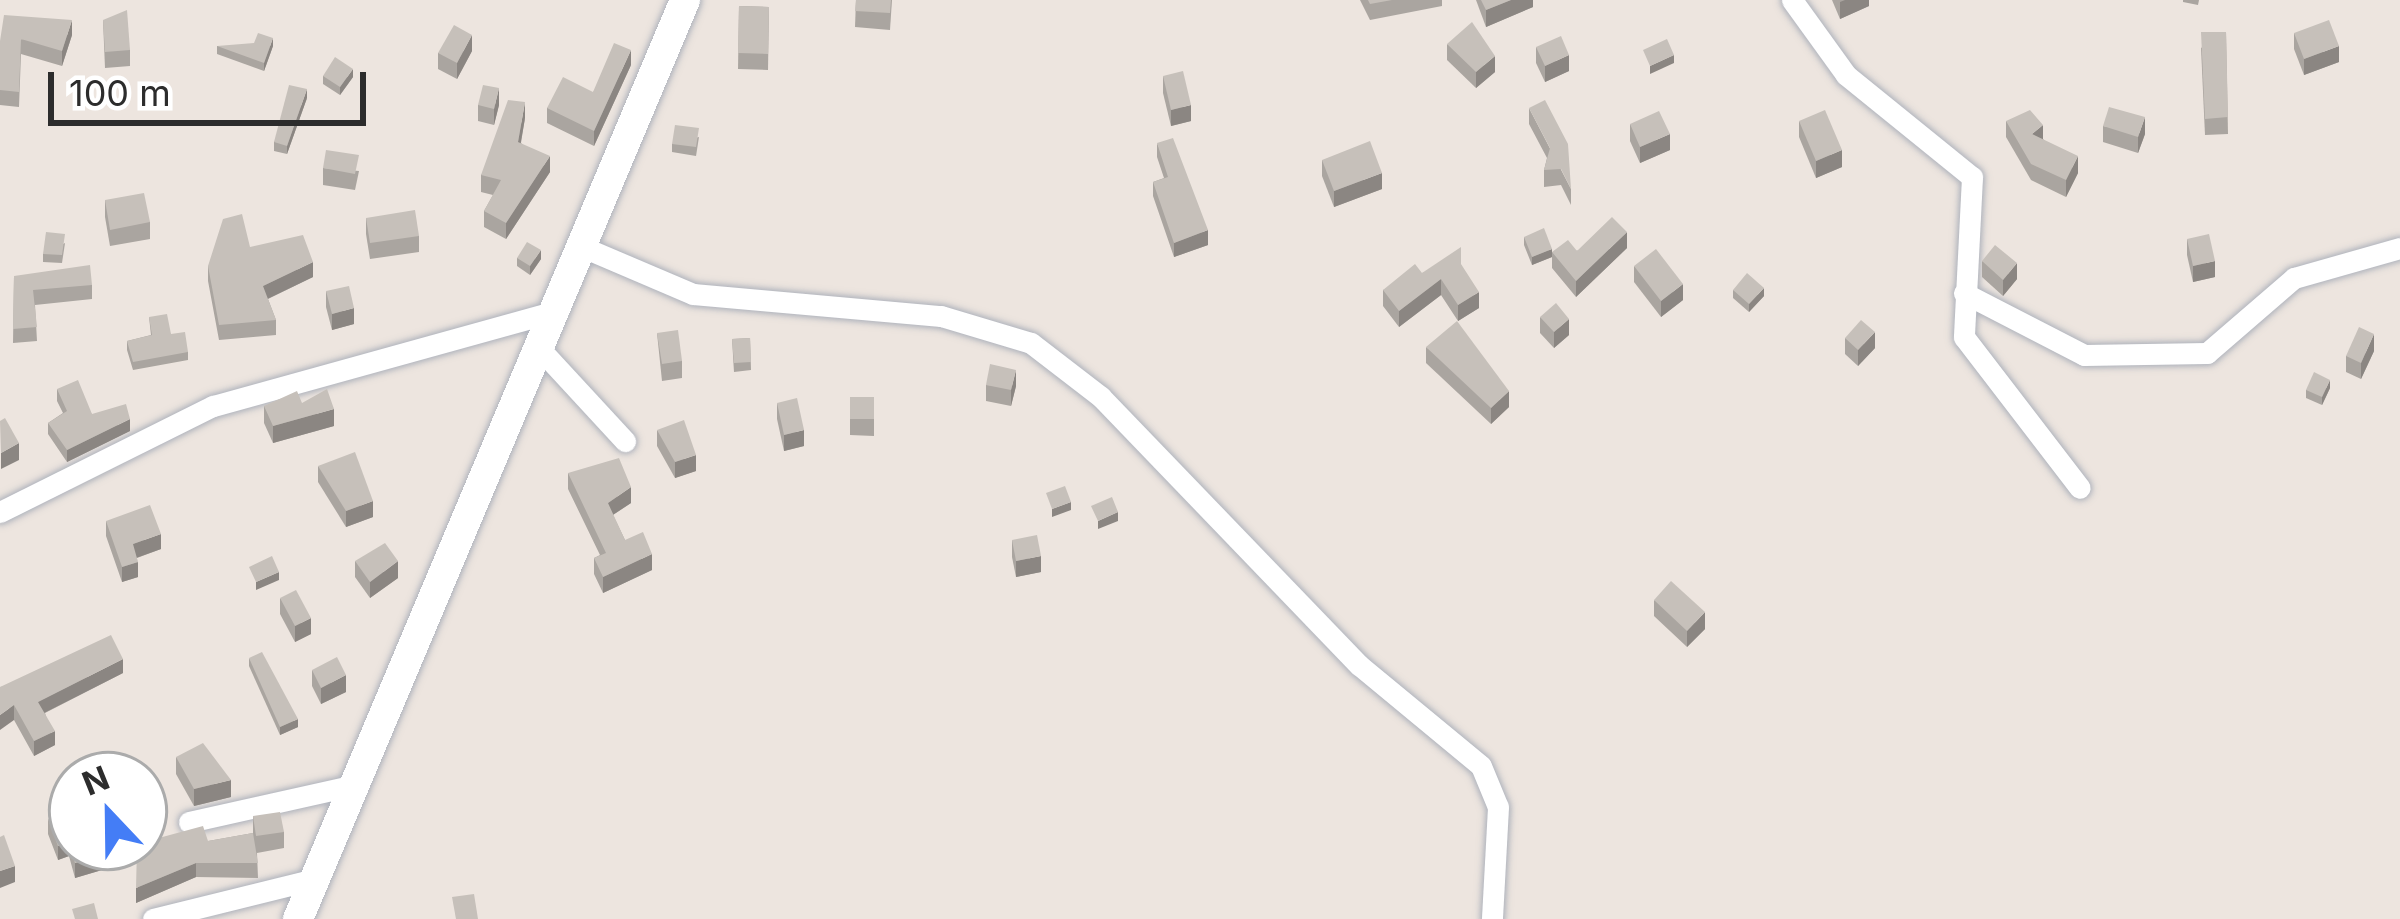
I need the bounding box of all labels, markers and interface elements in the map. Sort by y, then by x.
scale bar [54,48,372,122]
text: 100 m [69,71,171,115]
north arrow [48,751,168,871]
text: N [76,757,115,804]

